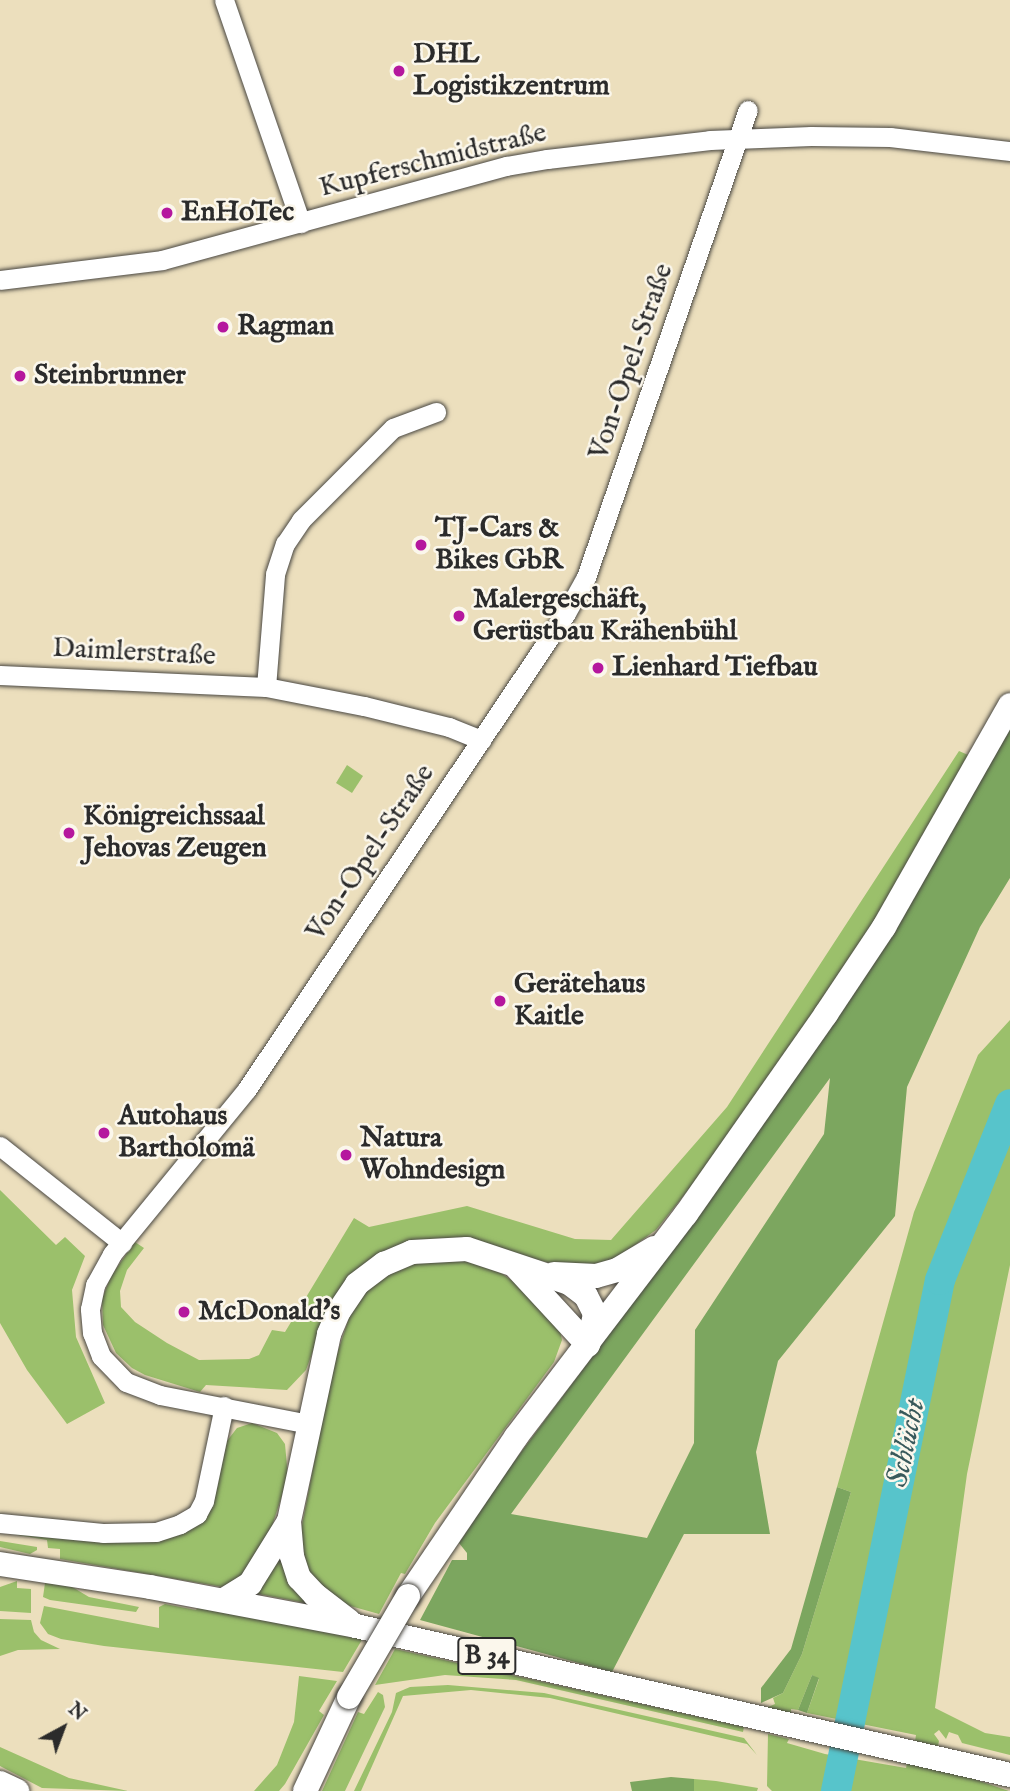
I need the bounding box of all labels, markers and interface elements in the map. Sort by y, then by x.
place label: DHL Logistikzentrum [413,38,610,104]
marker: DHL Logistikzentrum [391,63,407,79]
street label: Kupferschmidstraße [316,117,550,205]
place label: EnHoTec [181,196,294,230]
marker: EnHoTec [159,205,175,221]
street label: Von-Opel-Straße [583,259,681,465]
place label: Ragman [237,310,334,344]
marker: Ragman [215,319,231,335]
place label: Steinbrunner [34,359,186,393]
marker: Steinbrunner [12,368,28,384]
place label: TJ-Cars & Bikes GbR [435,512,563,578]
marker: TJ-Cars & Bikes GbR [413,537,429,553]
place label: Malergeschäft, Gerüstbau Krähenbühl [473,583,737,649]
marker: Malergeschäft, Gerüstbau Krähenbühl [451,608,467,624]
street label: Daimlerstraße [51,632,217,674]
place label: Lienhard Tiefbau [612,651,818,685]
marker: Lienhard Tiefbau [590,660,606,676]
street label: Von-Opel-Straße [300,759,442,947]
place label: Königreichssaal Jehovas Zeugen [83,800,267,866]
marker: Königreichssaal Jehovas Zeugen [61,825,77,841]
place label: Gerätehaus Kaitle [514,968,645,1034]
marker: Gerätehaus Kaitle [492,993,508,1009]
place label: Autohaus Bartholomä [118,1100,255,1166]
place label: Natura Wohndesign [360,1122,505,1188]
marker: Autohaus Bartholomä [96,1125,112,1141]
marker: Natura Wohndesign [338,1147,354,1163]
place label: McDonald's [198,1295,340,1329]
marker: McDonald's [176,1304,192,1320]
water label: Schlücht [880,1396,934,1490]
road number: B 34 [457,1634,517,1679]
north arrow [28,1693,98,1763]
text: N [63,1698,91,1727]

